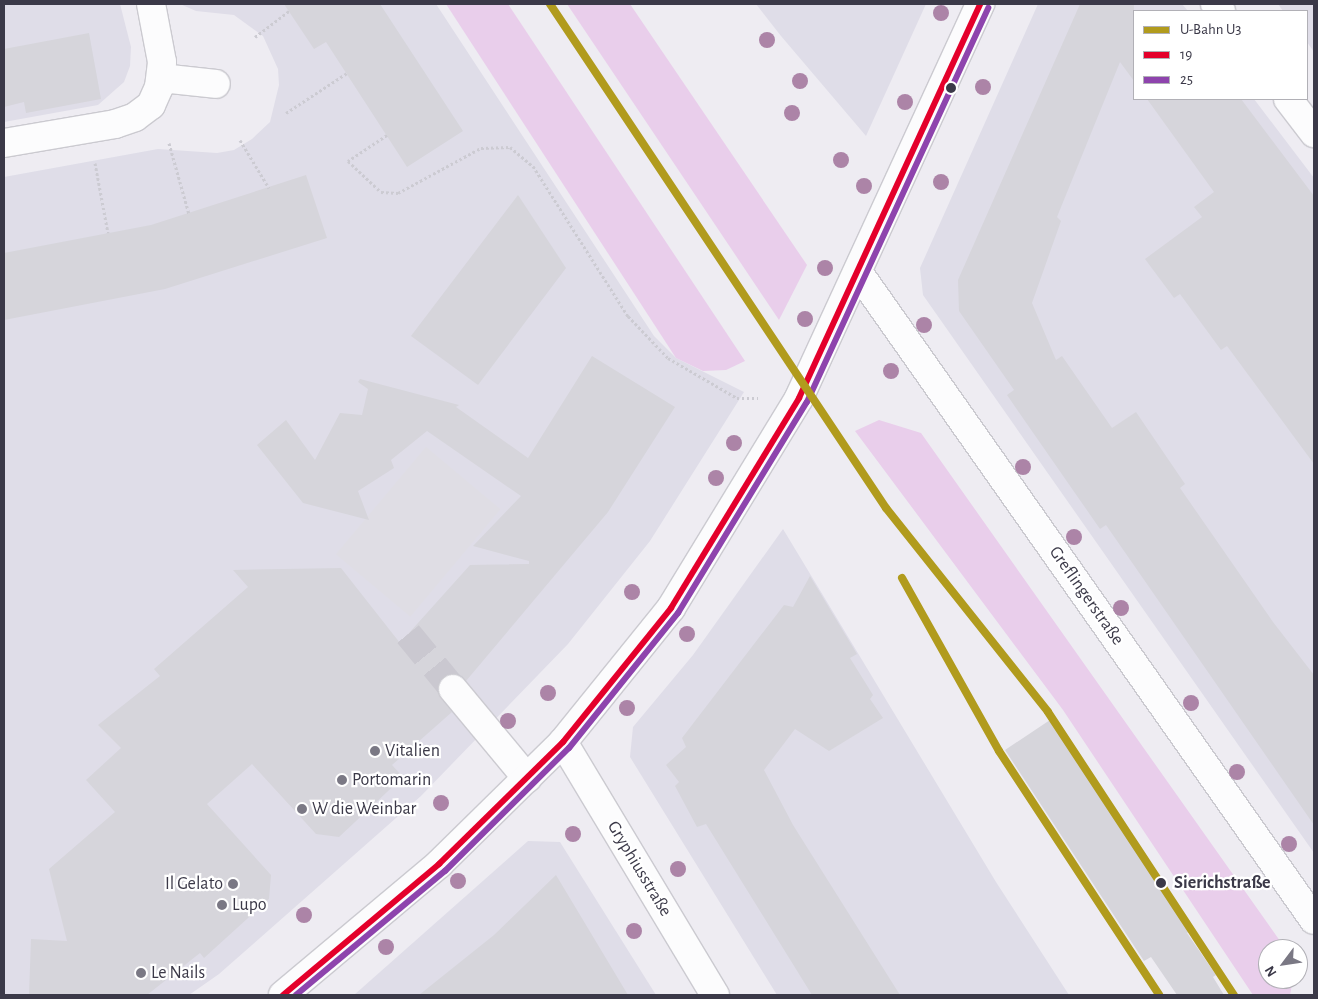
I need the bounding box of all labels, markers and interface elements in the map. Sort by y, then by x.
legend [1133,10,1308,100]
text: U-Bahn U3 [1180,22,1242,37]
text: 19 [1180,47,1192,62]
text: 25 [1180,72,1193,87]
unlabelled marker [946,83,956,93]
street label: Greflingerstraße [1044,542,1128,650]
place label: Vitalien [385,740,440,762]
marker: Vitalien [369,745,381,757]
place label: Portomarin [352,769,431,791]
marker: Portomarin [336,774,348,786]
place label: W die Weinbar [312,798,416,820]
marker: W die Weinbar [296,803,308,815]
street label: Gryphiusstraße [602,817,676,921]
place label: Sierichstraße [1174,872,1271,894]
place label: Il Gelato [165,873,223,895]
marker: Sierichstraße [1152,874,1170,892]
marker: Il Gelato [227,878,239,890]
place label: Lupo [232,894,267,916]
marker: Lupo [216,899,228,911]
north arrow [1258,939,1308,989]
place label: Le Nails [151,962,205,984]
text: N [1262,963,1280,979]
marker: Le Nails [135,967,147,979]

